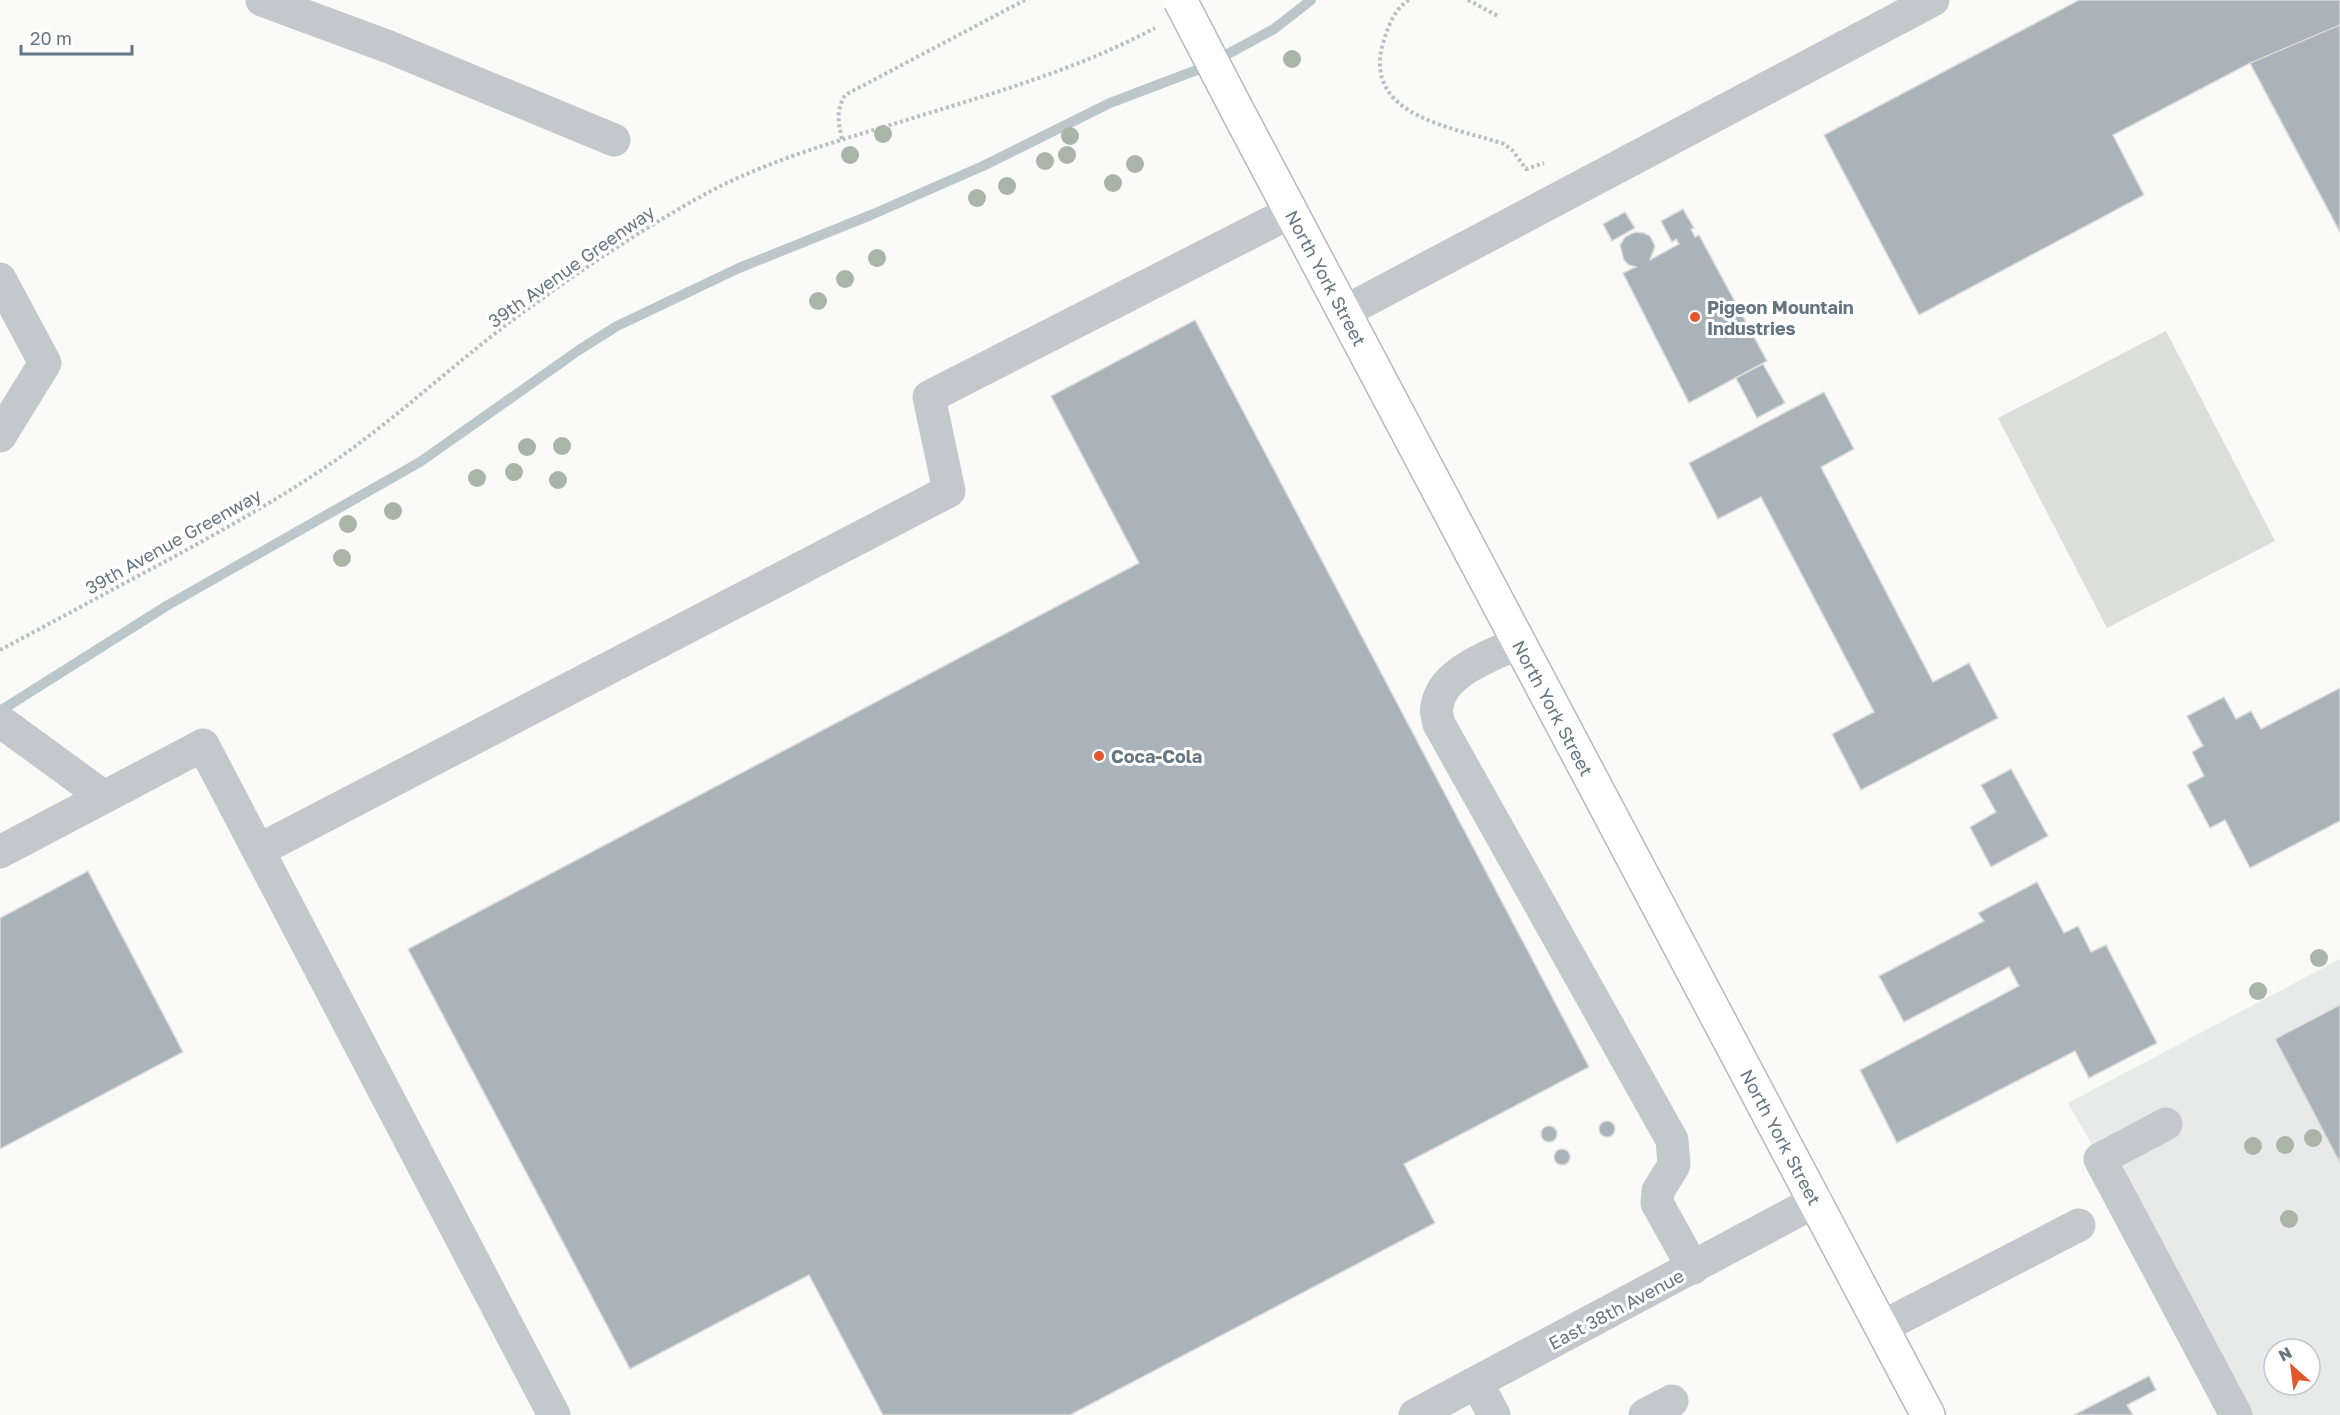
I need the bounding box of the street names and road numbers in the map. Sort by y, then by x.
street label: 39th Avenue Greenway [484,200,658,332]
street label: North York Street [1281,206,1371,350]
street label: 39th Avenue Greenway [81,483,265,599]
street label: North York Street [1508,636,1598,780]
street label: North York Street [1736,1065,1826,1209]
street label: East 38th Avenue [1545,1264,1687,1354]

